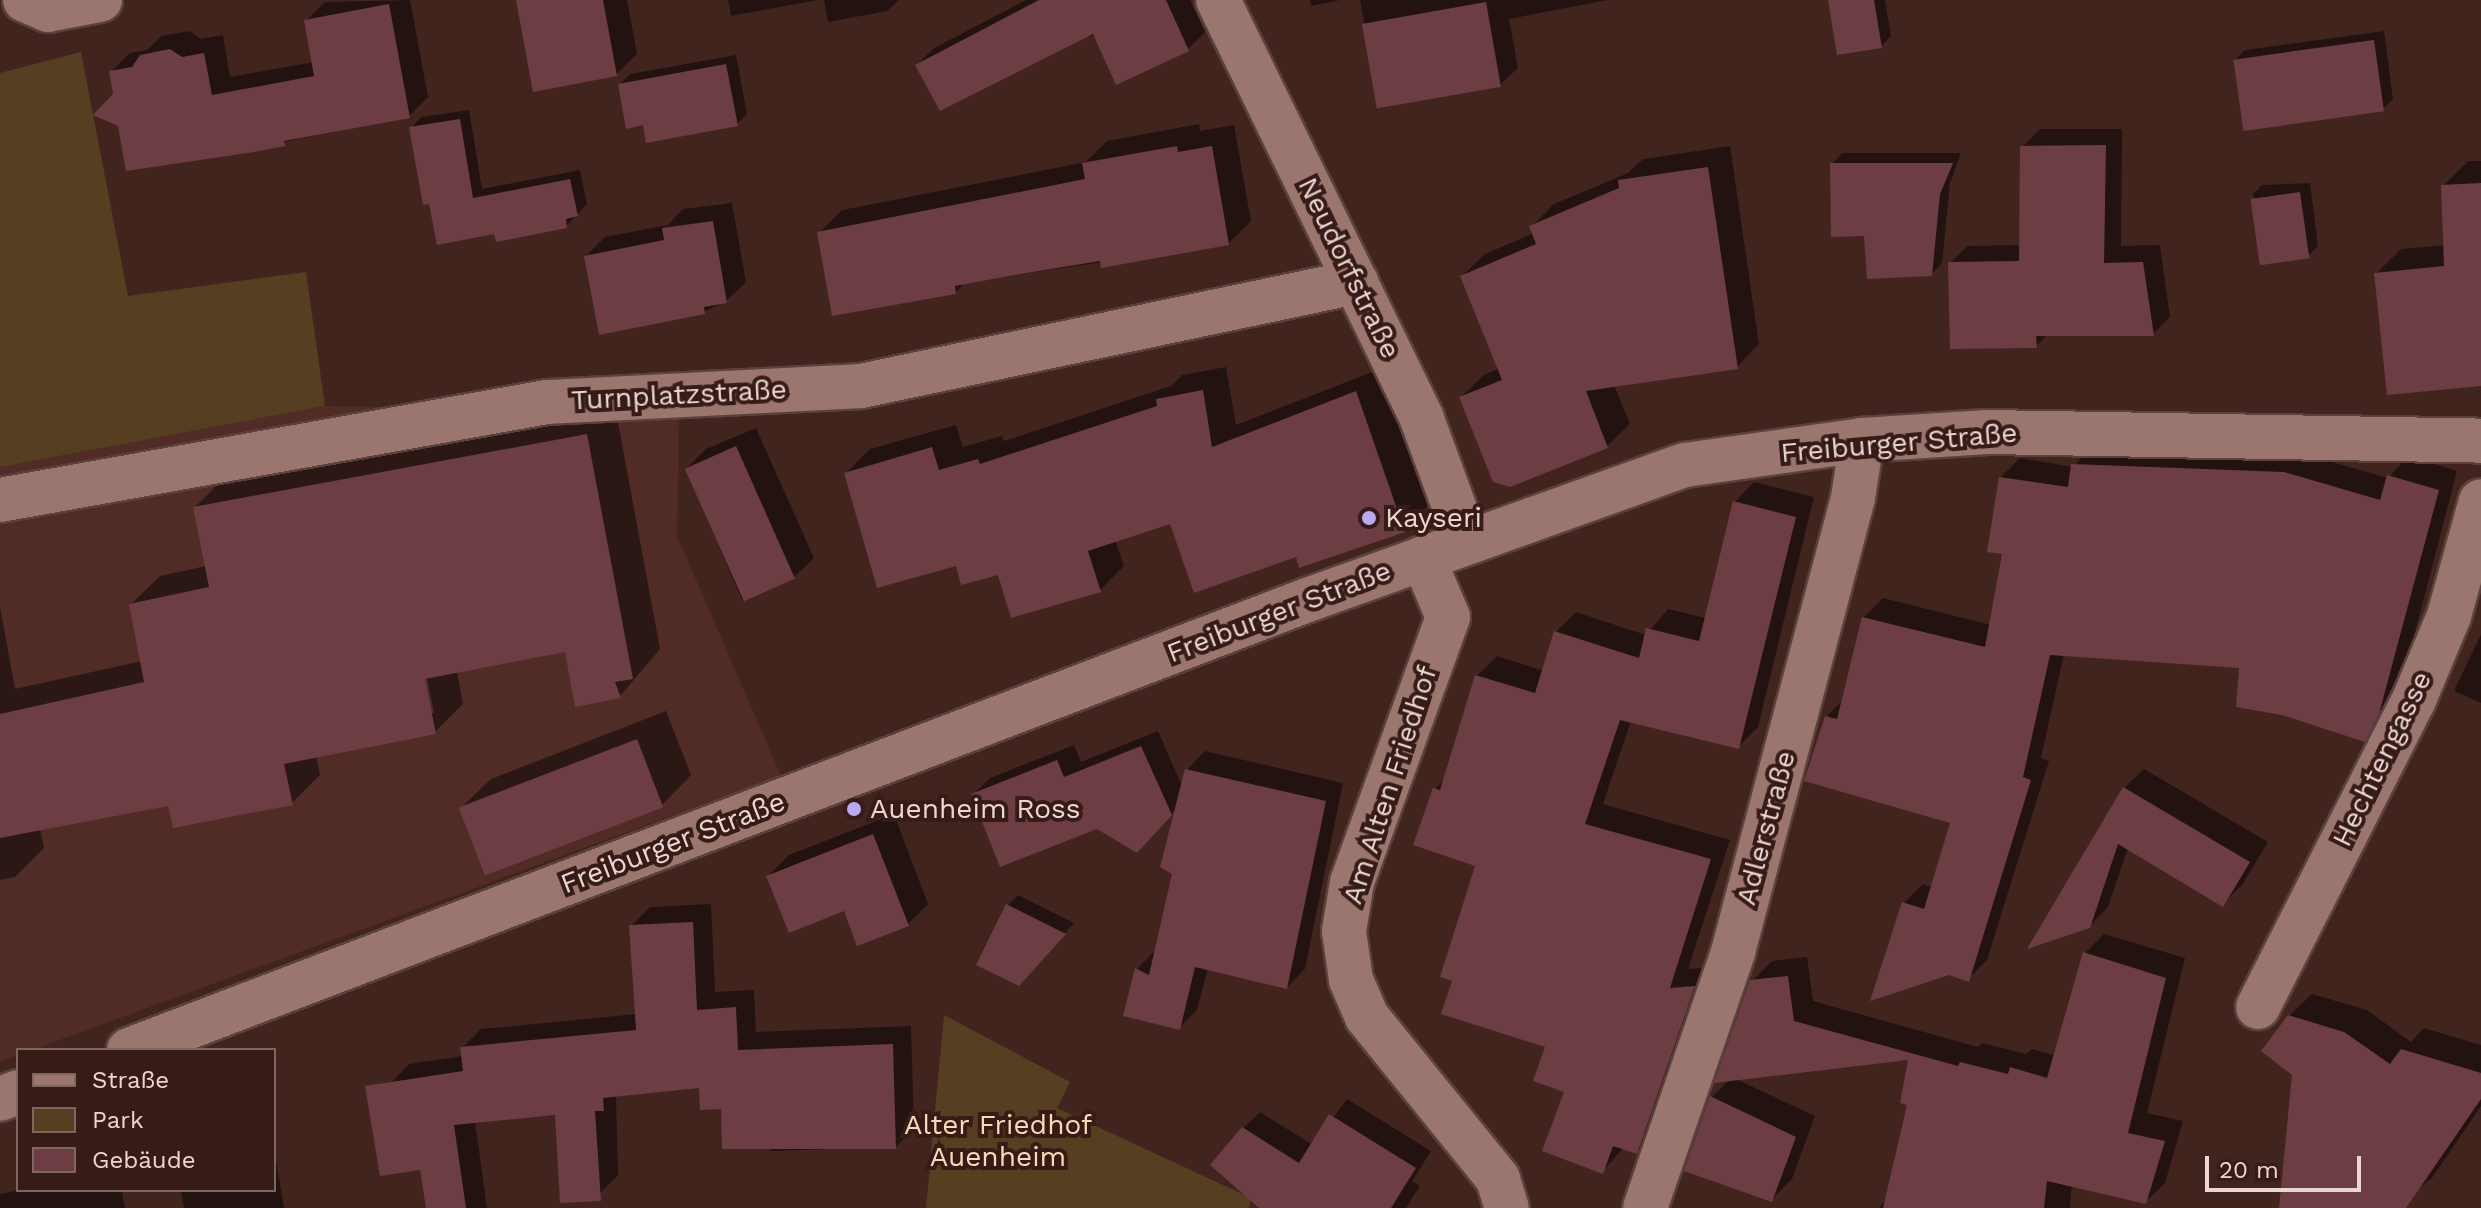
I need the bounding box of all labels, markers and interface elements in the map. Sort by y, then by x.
street label: Neudorfstraße [1291,172,1407,364]
street label: Turnplatzstraße [570,373,788,417]
street label: Freiburger Straße [1779,416,2019,470]
place label: Kayseri [1385,501,1482,535]
marker: Kayseri [1360,509,1378,527]
street label: Freiburger Straße [1162,554,1396,670]
street label: Am Alten Friedhof [1335,661,1445,909]
street label: Hechtengasse [2325,666,2439,852]
street label: Adlerstraße [1729,747,1803,909]
street label: Freiburger Straße [556,785,790,901]
place label: Auenheim Ross [870,792,1081,826]
marker: Auenheim Ross [845,800,863,818]
legend [16,1048,276,1192]
text: Straße [92,1066,169,1094]
text: Park [92,1106,144,1134]
park label: Alter Friedhof Auenheim [904,1108,1092,1174]
scale bar [2209,1140,2365,1190]
text: Gebäude [92,1146,196,1174]
text: 20 m [2219,1156,2279,1184]

